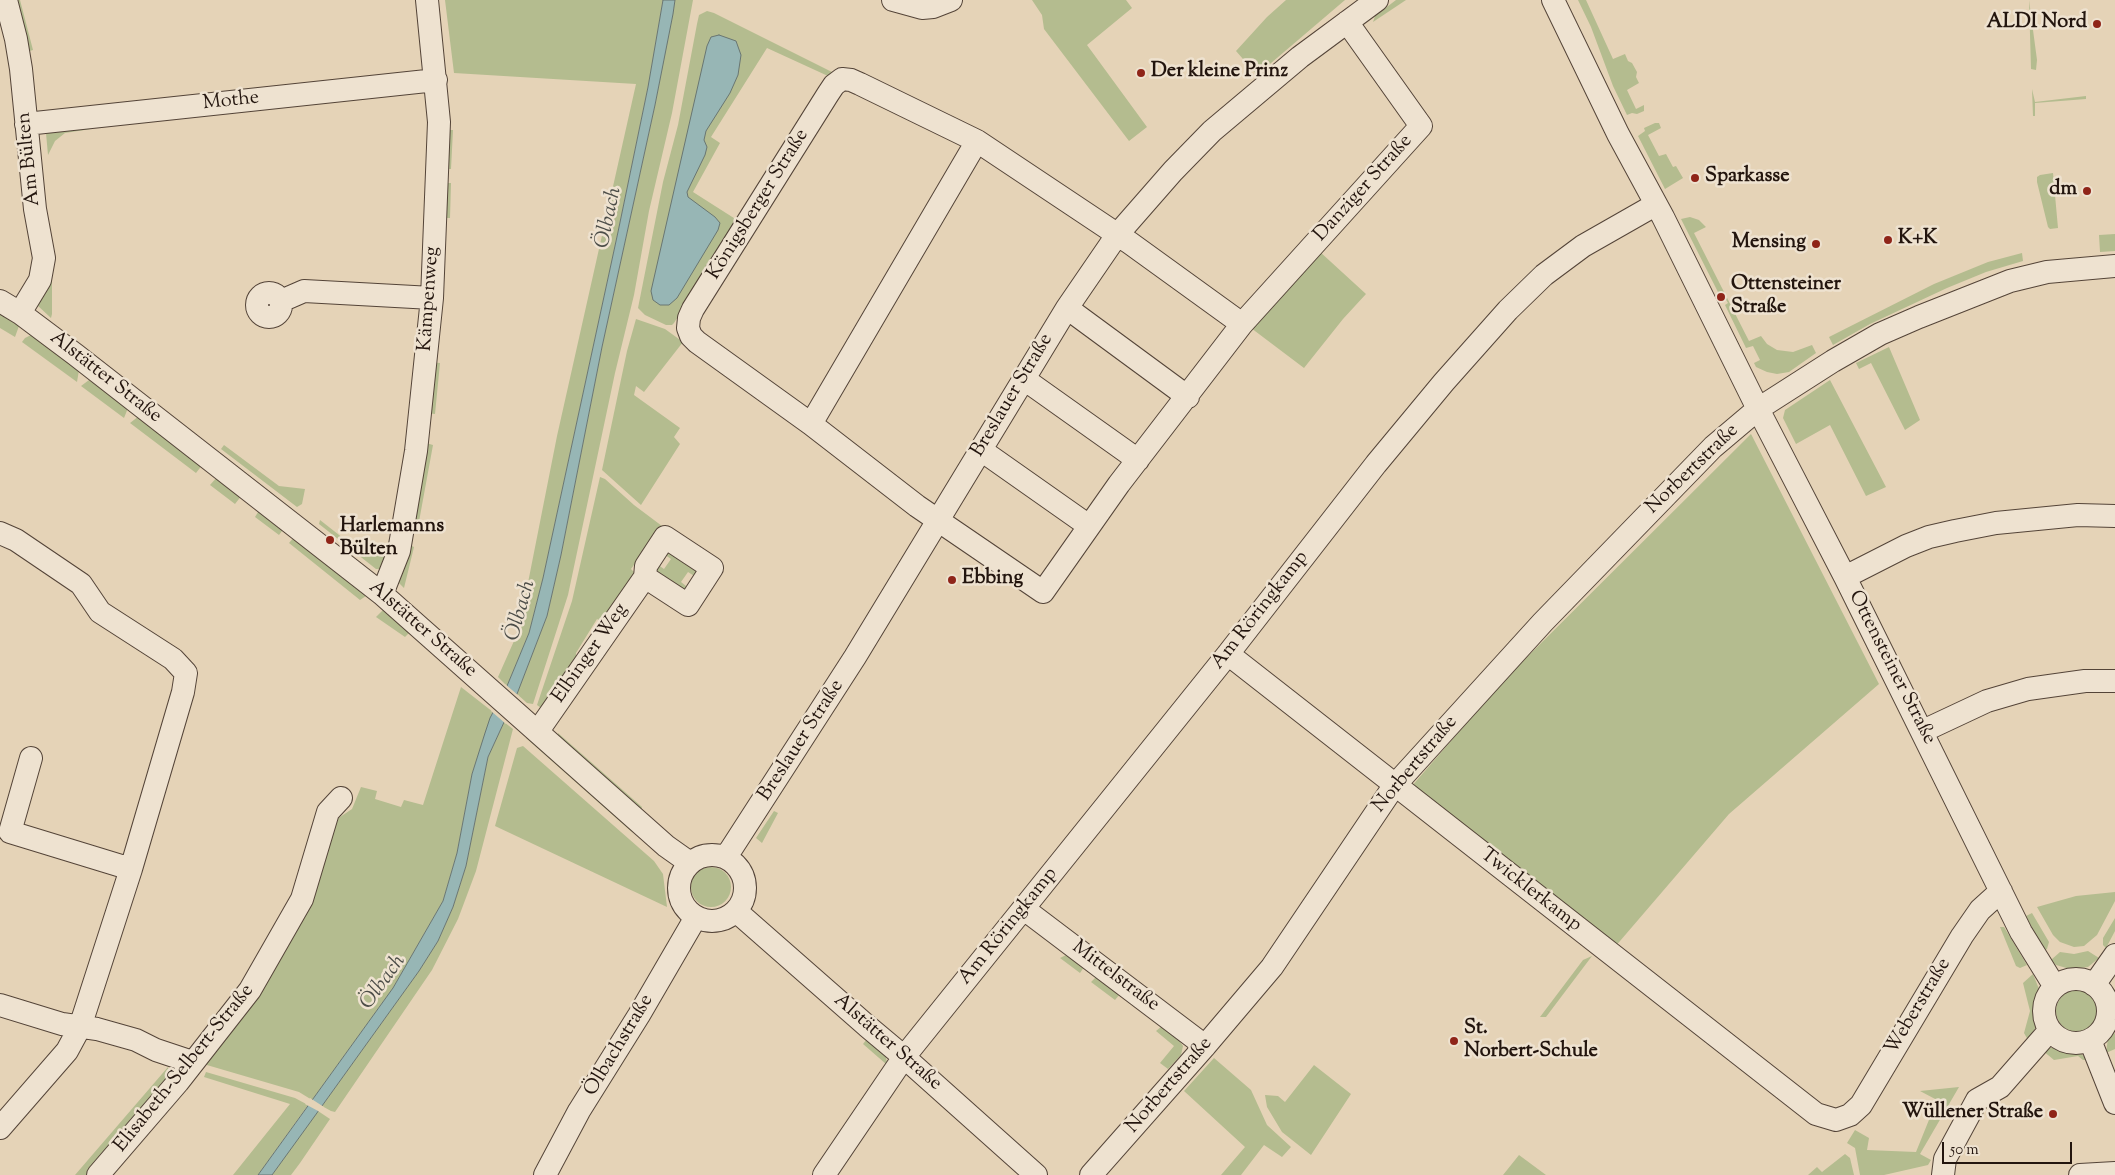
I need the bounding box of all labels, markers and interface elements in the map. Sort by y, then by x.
place label: ALDI Nord [1987,12,2087,36]
marker: ALDI Nord [2091,18,2103,30]
place label: Der kleine Prinz [1151,61,1288,85]
marker: Der kleine Prinz [1135,67,1147,79]
street label: Mothe [202,87,260,117]
street label: Am Bülten [13,111,47,207]
street label: Königsberger Straße [703,125,815,285]
street label: Danziger Straße [1310,130,1418,248]
place label: Sparkasse [1705,166,1790,190]
marker: Sparkasse [1689,172,1701,184]
place label: dm [2049,179,2077,203]
water label: Ölbach [591,185,629,251]
marker: dm [2081,185,2093,197]
place label: K+K [1898,228,1937,252]
place label: Mensing [1732,232,1806,256]
marker: K+K [1882,234,1894,246]
marker: Mensing [1810,238,1822,250]
street label: Kämpenweg [414,246,446,352]
place label: Ottensteiner Straße [1731,274,1841,321]
marker: Ottensteiner Straße [1715,291,1727,303]
street label: Alstätter Straße [44,327,166,429]
street label: Breslauer Straße [967,330,1059,462]
street label: Norbertstraße [1642,420,1744,520]
place label: Harlemanns Bülten [340,516,444,563]
marker: Harlemanns Bülten [324,534,336,546]
street label: Am Röringkamp [1207,547,1315,675]
place label: Ebbing [962,568,1023,592]
marker: Ebbing [946,574,958,586]
street label: Alstätter Straße [363,576,481,684]
water label: Ölbach [501,578,543,644]
street label: Ottensteiner Straße [1842,587,1940,749]
street label: Elbinger Weg [548,600,634,708]
street label: Breslauer Straße [754,676,850,806]
street label: Norbertstraße [1368,711,1464,819]
street label: Twicklerkamp [1474,844,1586,938]
street label: Am Röringkamp [954,864,1064,990]
street label: Mittelstraße [1066,936,1164,1018]
water label: Ölbach [356,951,412,1015]
street label: Weberstraße [1881,954,1957,1060]
street label: Elisabeth-Selbert-Straße [110,980,260,1158]
street label: Alstätter Straße [828,989,946,1097]
street label: Ölbachstraße [580,991,660,1101]
place label: St. Norbert-Schule [1464,1018,1598,1065]
street label: Norbertstraße [1122,1033,1218,1139]
marker: St. Norbert-Schule [1448,1035,1460,1047]
place label: Wüllener Straße [1902,1102,2043,1126]
marker: Wüllener Straße [2047,1108,2059,1120]
scale bar [1945,1132,2075,1164]
text: 50 m [1950,1140,1979,1161]

